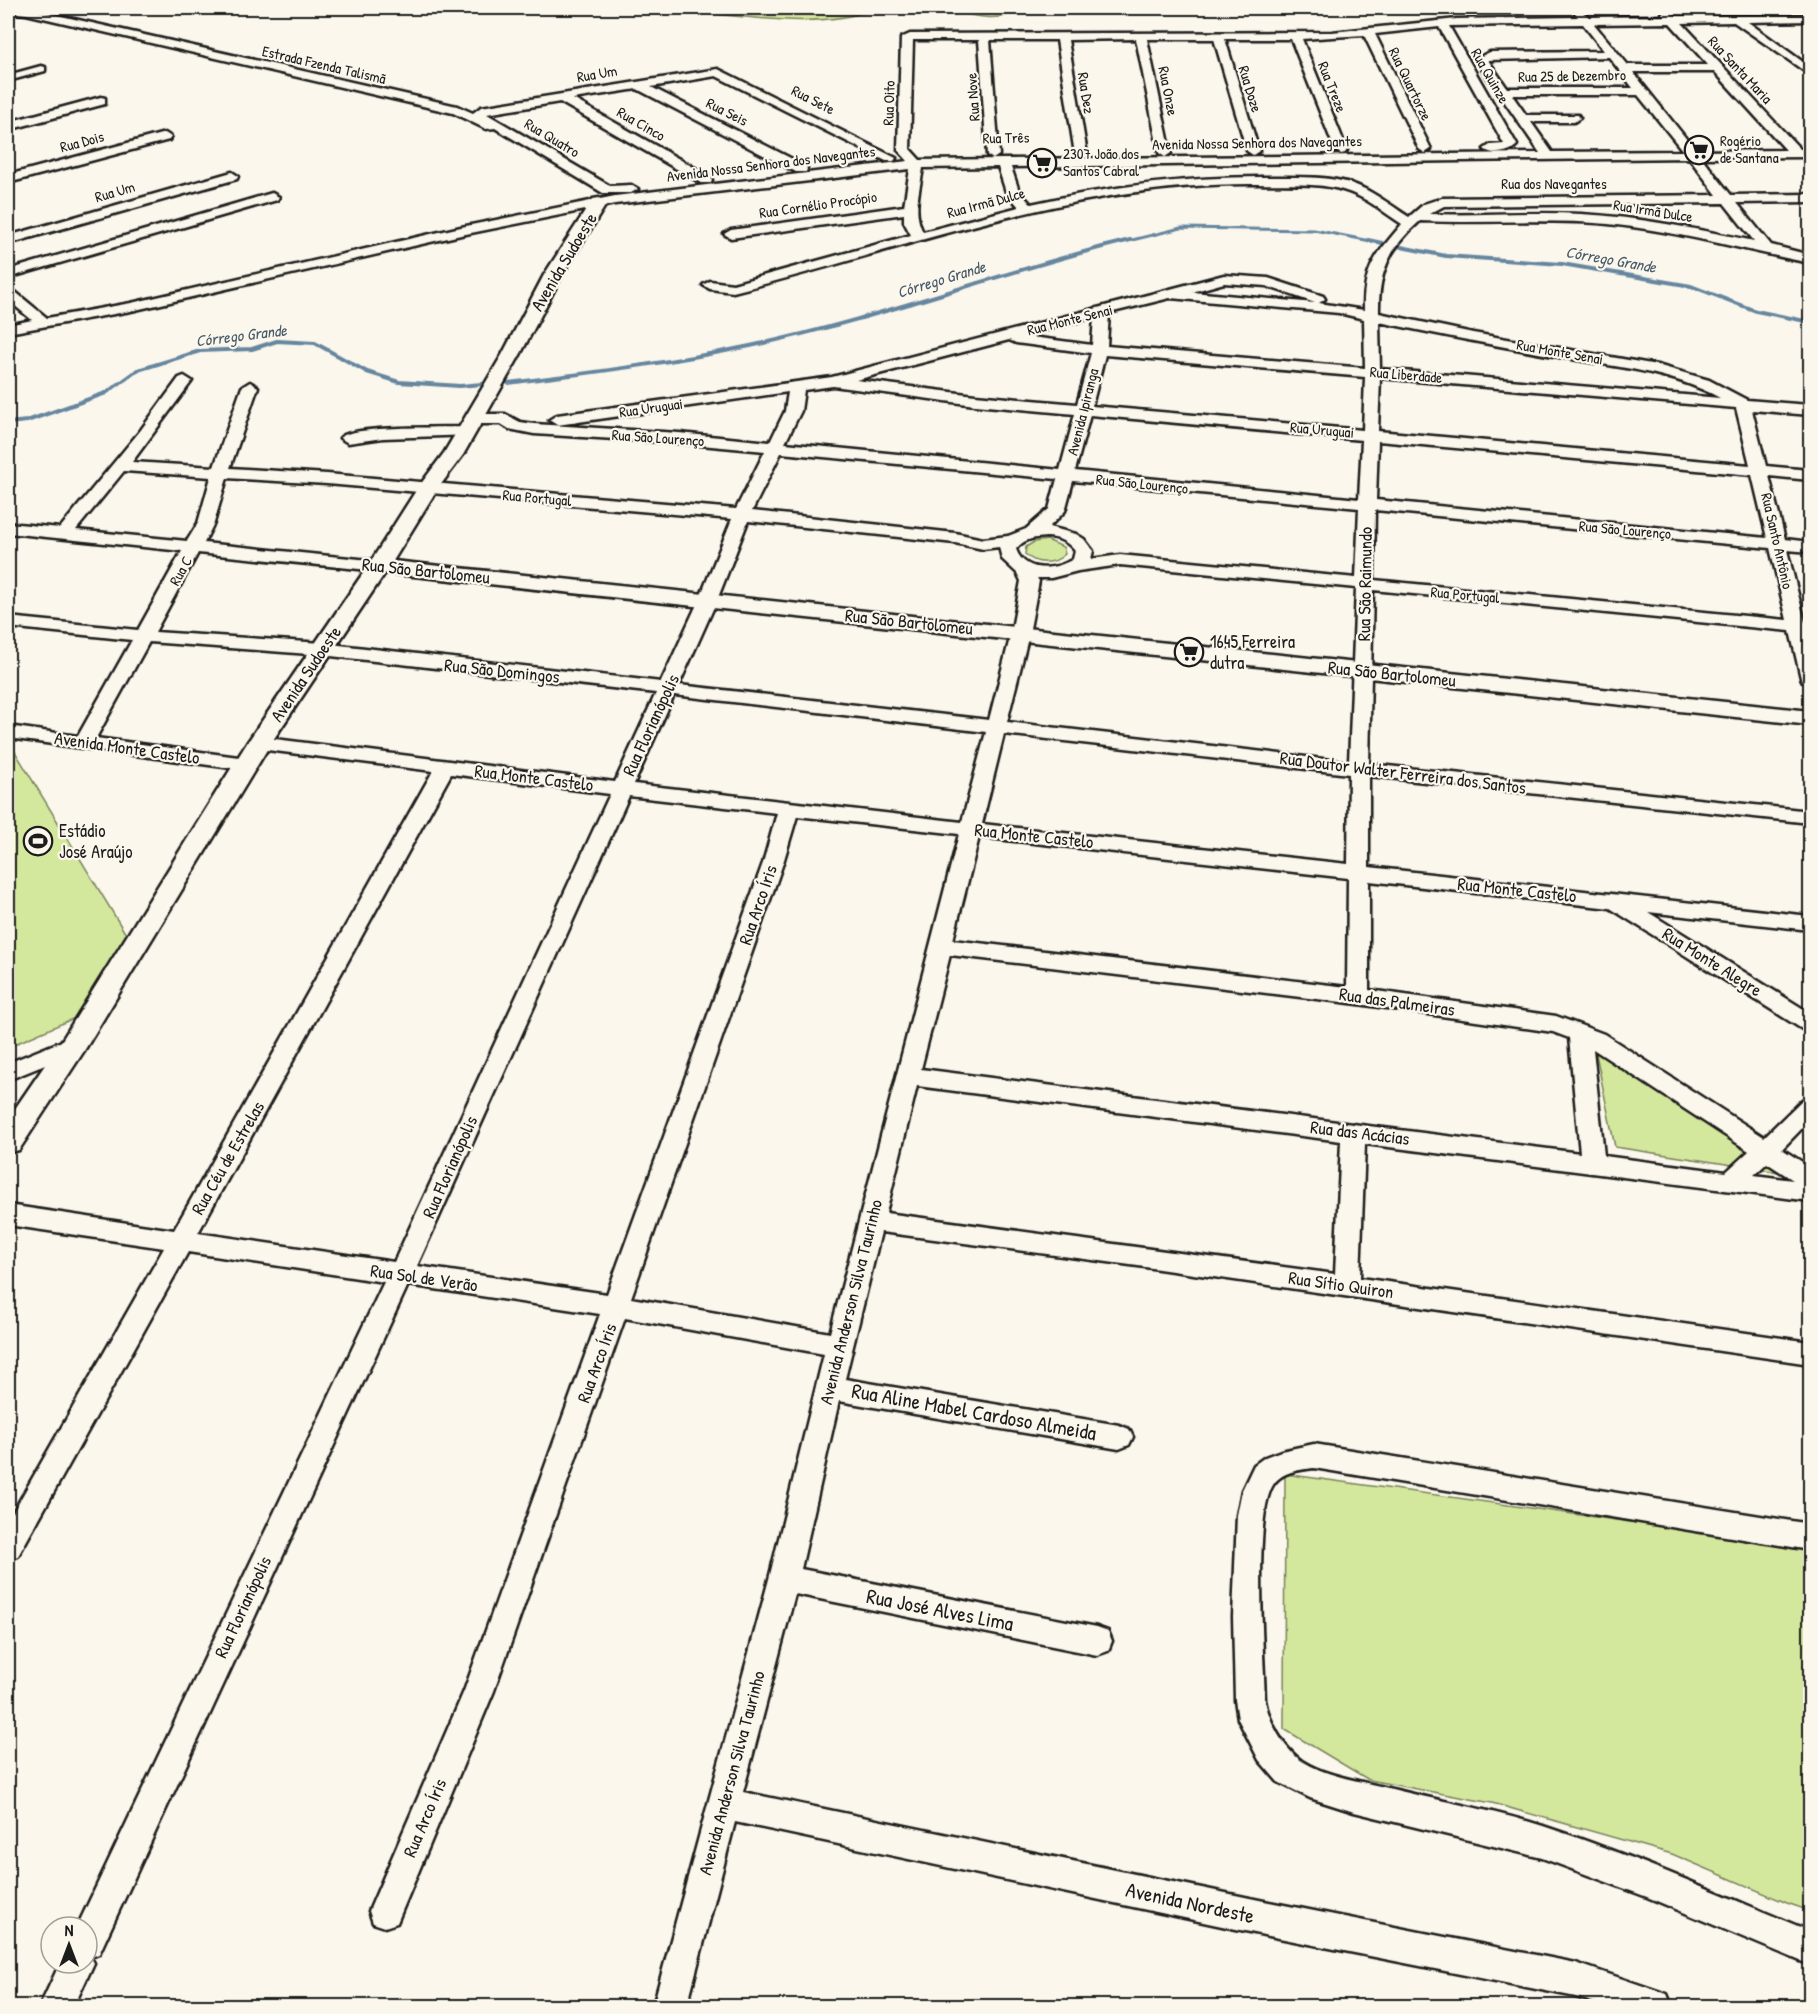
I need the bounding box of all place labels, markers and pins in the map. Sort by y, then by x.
place label: Rogério de Santana [1720,130,1779,168]
supermarket icon: Rogério de Santana [1683,134,1715,166]
place label: 2307 João dos Santos Cabral [1063,143,1139,181]
supermarket icon: 2307 João dos Santos Cabral [1026,147,1058,179]
place label: 1645 Ferreira dutra [1210,629,1295,675]
supermarket icon: 1645 Ferreira dutra [1173,636,1205,668]
place label: Estádio José Araújo [59,818,133,864]
sports icon: Estádio José Araújo [22,825,54,857]

